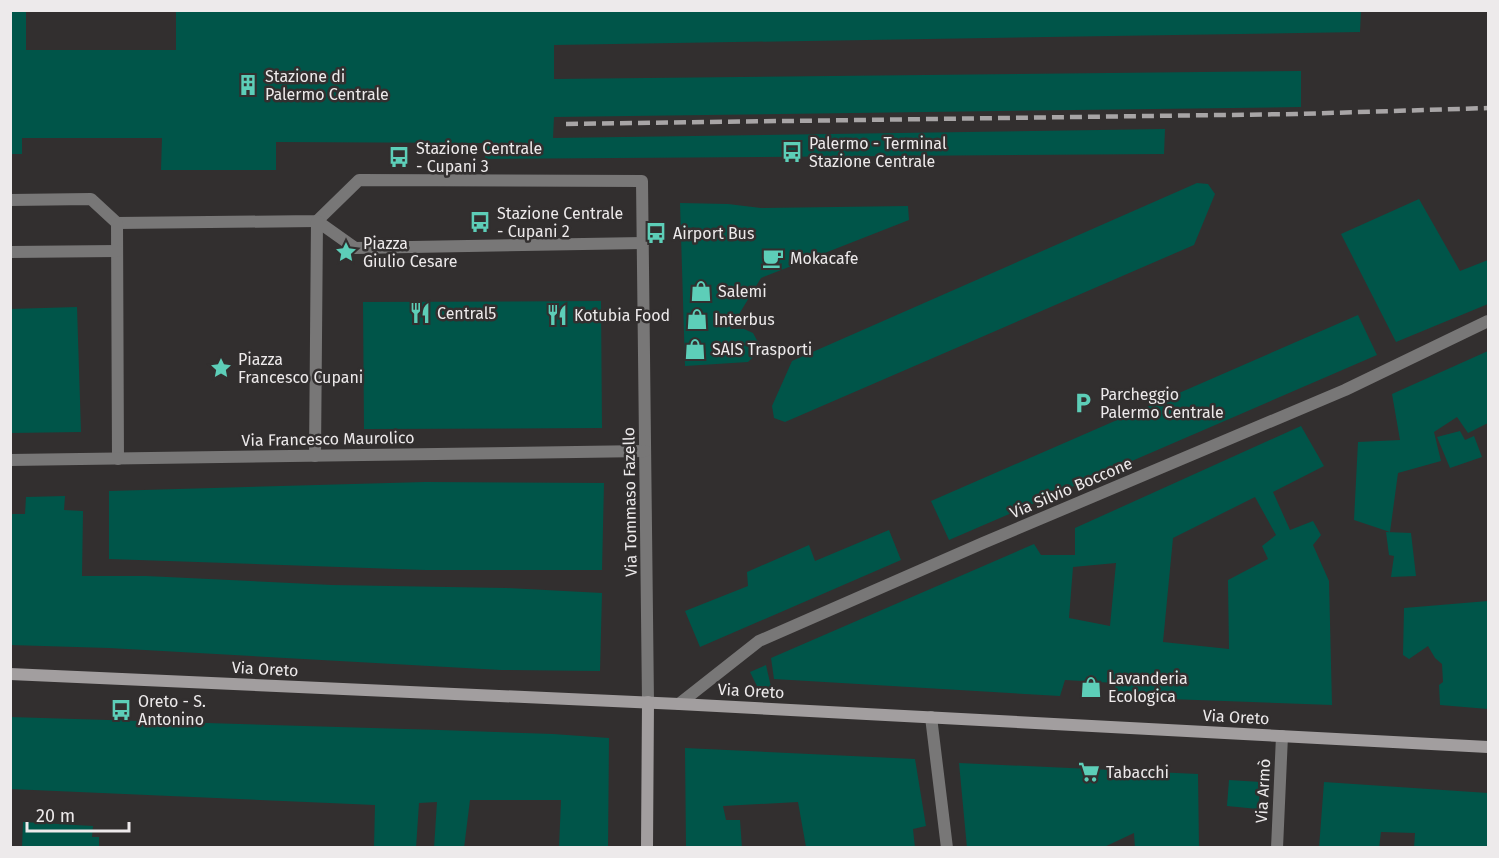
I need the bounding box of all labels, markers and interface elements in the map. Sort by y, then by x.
place label: Stazione di Palermo Centrale [265,67,389,104]
building icon: Stazione di Palermo Centrale [236,73,260,97]
place label: Palermo - Terminal Stazione Centrale [809,134,947,171]
place label: Stazione Centrale - Cupani 3 [416,139,542,176]
bus stop icon: Palermo - Terminal Stazione Centrale [780,140,804,164]
bus stop icon: Stazione Centrale - Cupani 3 [387,145,411,169]
place label: Stazione Centrale - Cupani 2 [497,204,623,241]
bus stop icon: Stazione Centrale - Cupani 2 [468,210,492,234]
bus stop icon: Airport Bus [644,221,668,245]
place label: Airport Bus [673,224,754,243]
place label: Piazza Giulio Cesare [363,234,458,271]
place icon: Piazza Giulio Cesare [334,240,358,264]
cafe icon: Mokacafe [761,246,785,270]
place label: Mokacafe [790,249,859,268]
shop icon: Salemi [689,279,713,303]
place label: Salemi [718,282,767,301]
restaurant icon: Central5 [408,301,432,325]
restaurant icon: Kotubia Food [545,303,569,327]
place label: Central5 [437,304,496,323]
place label: Kotubia Food [574,306,670,325]
shop icon: Interbus [685,307,709,331]
place label: Interbus [714,310,775,329]
shop icon: SAIS Trasporti [683,337,707,361]
place label: SAIS Trasporti [712,340,812,359]
place label: Piazza Francesco Cupani [238,350,363,387]
place icon: Piazza Francesco Cupani [209,356,233,380]
place label: Parcheggio Palermo Centrale [1100,385,1224,422]
parking icon: Parcheggio Palermo Centrale [1071,391,1095,415]
street label: Via Tommaso Fazello [619,427,641,577]
street label: Via Francesco Maurolico [241,428,415,450]
street label: Via Silvio Boccone [1007,454,1135,522]
street label: Via Oreto [231,658,299,680]
place label: Lavanderia Ecologica [1108,669,1188,706]
shop icon: Lavanderia Ecologica [1079,675,1103,699]
street label: Via Oreto [717,680,785,702]
place label: Oreto - S. Antonino [138,692,206,729]
bus stop icon: Oreto - S. Antonino [109,698,133,722]
street label: Via Oreto [1202,706,1270,728]
street label: Via Armò [1252,758,1274,824]
supermarket icon: Tabacchi [1077,760,1101,784]
place label: Tabacchi [1106,763,1169,782]
scale bar [27,795,129,833]
text: 20 m [36,805,75,827]

